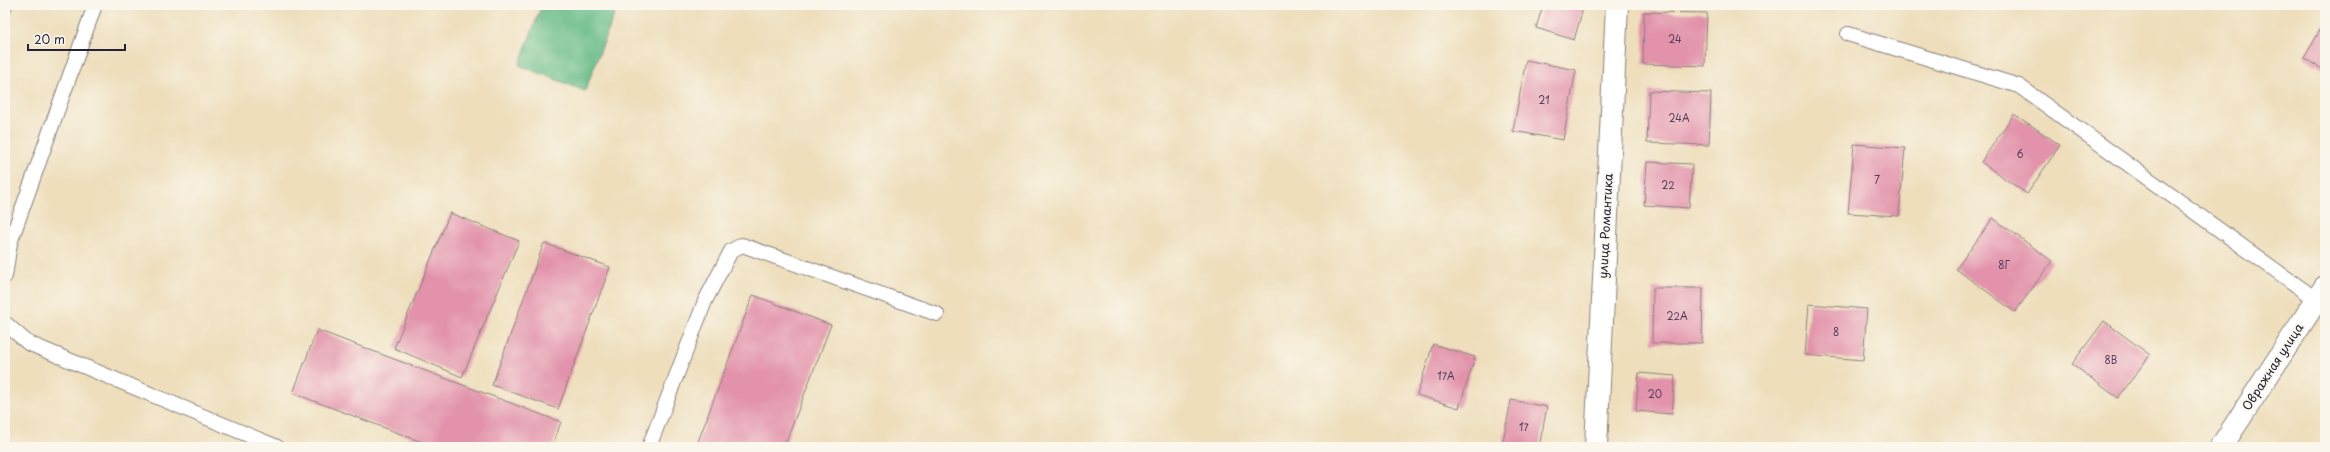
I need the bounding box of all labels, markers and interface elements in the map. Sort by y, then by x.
scale bar [28,26,125,52]
text: 20 m [34,30,65,48]
house number: 24 [1668,31,1682,46]
house number: 21 [1538,92,1550,107]
house number: 24А [1668,110,1690,125]
house number: 6 [2016,146,2024,161]
street label: улица Романтика [1593,172,1617,279]
house number: 7 [1874,172,1880,187]
house number: 22 [1661,177,1675,192]
house number: 8Г [1998,257,2010,272]
house number: 22А [1666,308,1688,323]
street label: Овражная улица [2237,319,2307,414]
house number: 8 [1833,324,1839,339]
house number: 8В [2105,352,2118,367]
house number: 17А [1437,368,1455,383]
house number: 20 [1648,386,1662,401]
house number: 17 [1519,419,1530,434]

